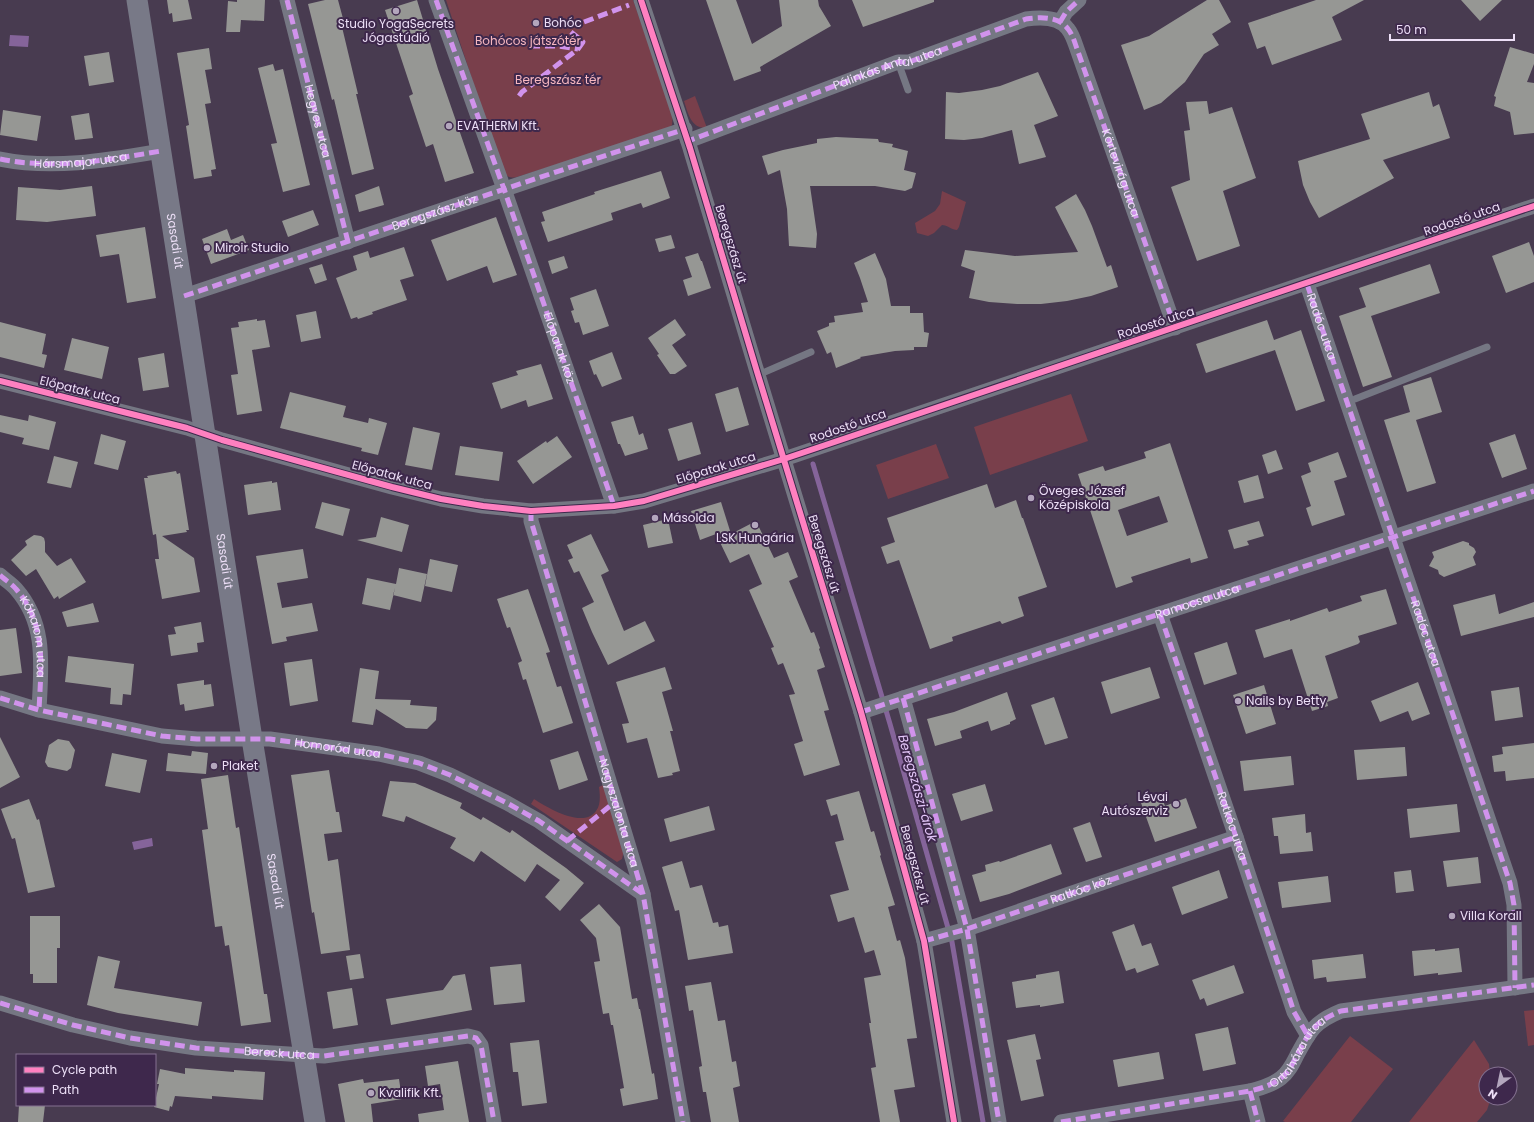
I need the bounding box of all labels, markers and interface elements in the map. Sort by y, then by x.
marker: Studio YogaSecrets Jógastúdió [391,6,401,16]
place label: Bohóc [544,14,582,31]
place label: Studio YogaSecrets Jógastúdió [338,15,454,46]
scale bar [1390,16,1514,42]
marker: Bohóc [531,18,541,28]
text: 50 m [1396,21,1427,38]
park label: Bohócos játszótér [475,32,582,49]
street label: Pálinkás Antal utca [830,42,944,94]
park label: Beregszász tér [515,71,601,88]
street label: Hegyes utca [301,83,335,160]
place label: EVATHERM Kft. [457,117,539,134]
marker: EVATHERM Kft. [444,121,454,131]
street label: Körtevirág utca [1098,126,1144,219]
street label: Hársmajor utca [34,148,128,172]
street label: Beregszász köz [389,190,479,234]
street label: Rodostó utca [1421,198,1502,240]
street label: Beregszász út [711,202,752,285]
street label: Sasadi út [163,212,188,270]
place label: Miroir Studio [215,239,289,256]
marker: Miroir Studio [202,243,212,253]
street label: Radóc utca [1303,291,1341,362]
street label: Rodostó utca [1115,302,1196,343]
street label: Előpatak köz [539,310,580,386]
street label: Előpatak utca [38,371,122,408]
street label: Rodostó utca [807,405,888,447]
street label: Előpatak utca [674,447,758,488]
street label: Előpatak utca [350,456,434,493]
place label: Öveges József Középiskola [1039,482,1125,513]
marker: Öveges József Középiskola [1026,493,1036,503]
place label: Másolda [663,509,715,526]
street label: Beregszász út [804,512,845,595]
marker: Másolda [650,513,660,523]
marker: LSK Hungária [750,520,760,530]
place label: LSK Hungária [716,529,794,546]
street label: Sasadi út [212,532,238,590]
street label: Ramocsa utca [1153,579,1242,623]
street label: Kőhalom utca [16,592,50,678]
street label: Radóc utca [1407,598,1445,669]
place label: Nails by Betty [1246,692,1327,709]
marker: Nails by Betty [1233,696,1243,706]
water label: Beregszászi-árok [893,732,942,845]
street label: Homoród utca [293,733,382,762]
street label: Nagyszalonta utca [595,756,644,869]
place label: Plaket [222,757,258,774]
marker: Plaket [209,761,219,771]
place label: Lévai Autószerviz [1101,788,1168,819]
street label: Ratkóc utca [1213,789,1252,863]
marker: Lévai Autószerviz [1171,799,1181,809]
street label: Beregszász út [897,823,934,906]
street label: Sasadi út [263,852,289,910]
street label: Ratkóc köz [1048,871,1114,908]
place label: Villa Korall [1460,907,1522,924]
marker: Villa Korall [1447,911,1457,921]
street label: Ortaháza utca [1266,1012,1329,1092]
street label: Bereck utca [243,1042,315,1064]
legend [16,1054,156,1106]
text: Cycle path [52,1061,117,1078]
north arrow [1478,1066,1518,1106]
text: Path [52,1081,79,1098]
place label: Kvalifik Kft. [379,1084,441,1101]
text: N [1485,1085,1500,1103]
marker: Kvalifik Kft. [366,1088,376,1098]

